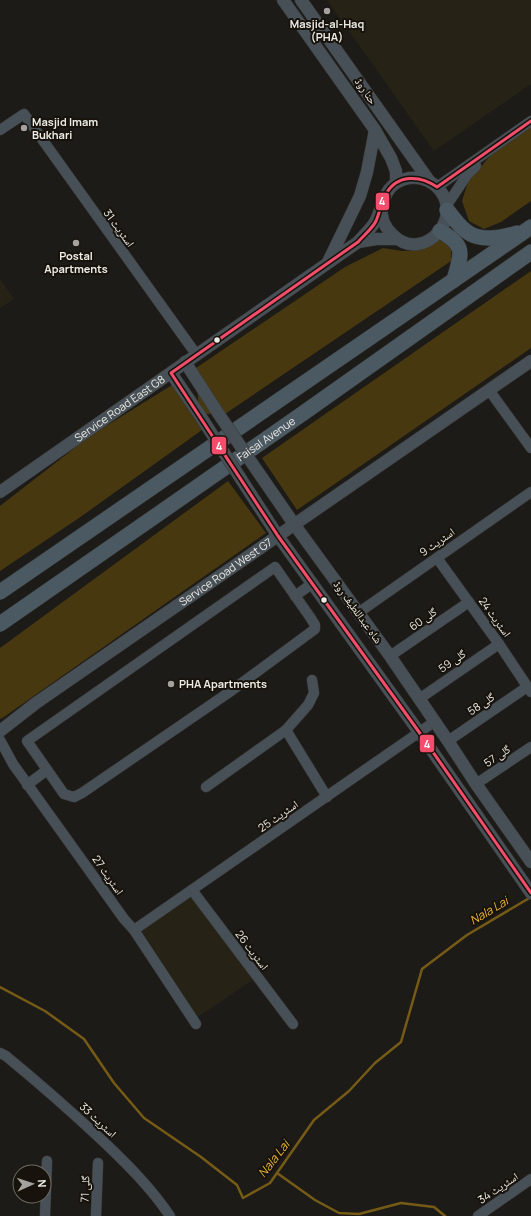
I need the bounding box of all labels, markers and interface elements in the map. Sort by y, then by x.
marker: Masjid-al-Haq (PHA) [322,6,332,16]
place label: Masjid-al-Haq (PHA) [290,16,364,44]
street label: حنا روڈ [352,74,381,107]
place label: Masjid Imam Bukhari [32,114,98,142]
marker: Masjid Imam Bukhari [19,123,29,133]
line badge: 4 [375,192,390,211]
text: 4 [379,193,386,208]
street label: اسٹریٹ 31 [101,206,138,250]
marker: Postal Apartments [71,238,81,248]
place label: Postal Apartments [44,248,108,276]
unlabelled marker [212,335,222,345]
street label: Service Road East G8 [71,371,168,445]
street label: Faisal Avenue [233,413,299,464]
line badge: 4 [211,436,227,455]
text: 4 [216,438,223,453]
street label: اسٹریٹ 9 [416,524,457,559]
street label: Service Road West G7 [176,534,275,609]
street label: شاہ عبداللطیف روڈ [330,577,386,646]
street label: اسٹریٹ 24 [476,594,515,640]
unlabelled marker [319,595,329,605]
street label: گلی 60 [406,603,440,634]
street label: گلی 59 [435,646,469,675]
place label: PHA Apartments [179,676,267,691]
marker: PHA Apartments [166,679,176,689]
street label: گلی 58 [464,689,498,718]
line badge: 4 [419,734,435,753]
text: 4 [424,736,431,751]
street label: گلی 57 [481,741,513,770]
street label: اسٹریٹ 25 [255,796,301,835]
street label: اسٹریٹ 27 [89,852,127,897]
water label: Nala Lai [466,891,513,929]
street label: اسٹریٹ 26 [232,927,272,973]
street label: اسٹریٹ 33 [77,1099,120,1141]
water label: Nala Lai [254,1135,295,1181]
north arrow [12,1164,52,1204]
street label: اسٹریٹ 34 [475,1169,521,1207]
street label: گلی 71 [77,1175,92,1203]
text: N [35,1179,50,1188]

